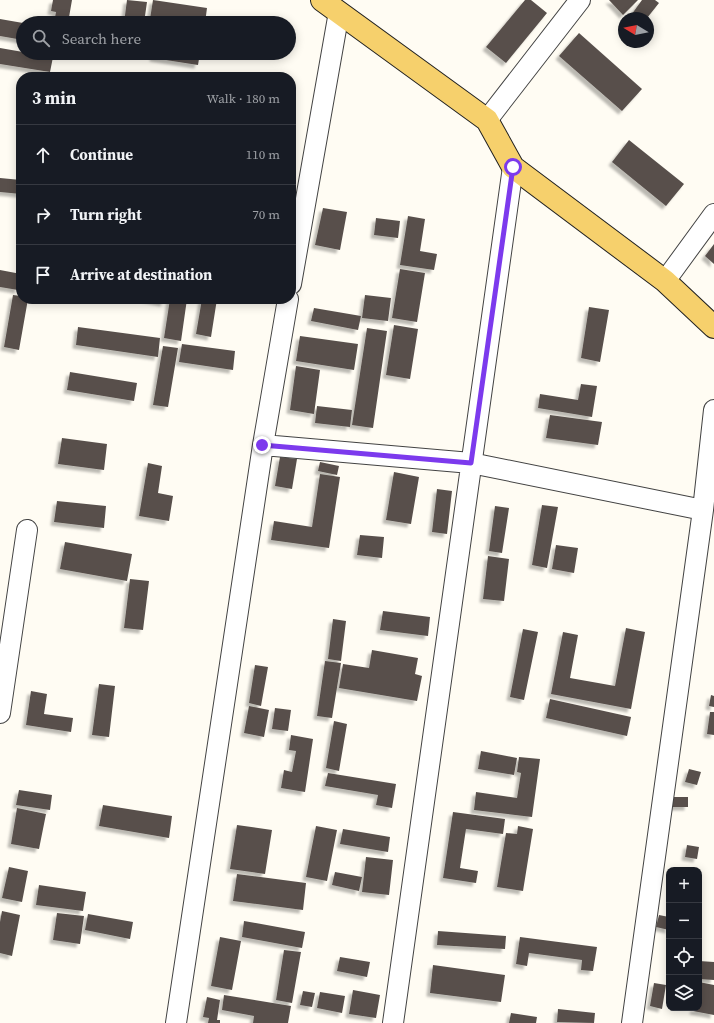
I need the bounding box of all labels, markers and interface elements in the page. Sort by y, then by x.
north arrow [618,12,654,48]
search box [16,16,296,60]
icon: search [30,27,52,49]
text: Search here [62,28,141,49]
text: 3 min [32,86,76,110]
text: Walk · 180 m [207,90,280,107]
icon: ahead [32,144,54,166]
text: Continue [70,144,133,165]
text: 110 m [246,146,280,163]
route start [504,158,522,176]
icon: right [32,204,54,226]
text: Turn right [70,204,142,225]
text: 70 m [252,206,280,223]
icon: arrive [32,264,54,286]
text: Arrive at destination [70,264,212,285]
route end [253,436,271,454]
map controls [666,867,702,1011]
button: + [666,867,702,903]
button: − [666,903,702,939]
button: locate [666,939,702,975]
button: layers [666,975,702,1011]

